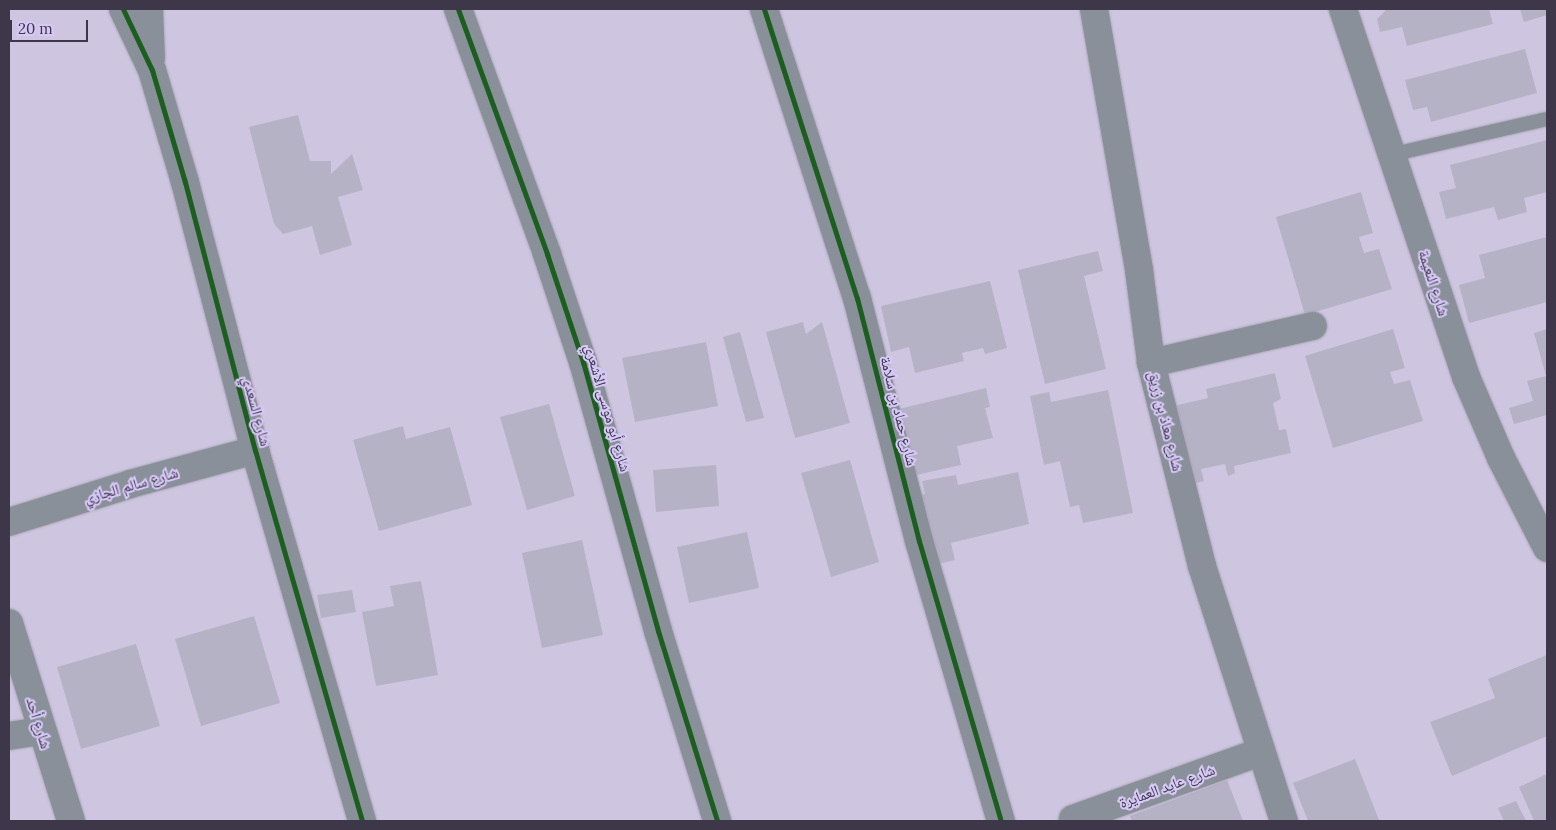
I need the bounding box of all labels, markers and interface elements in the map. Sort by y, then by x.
scale bar [12,10,90,42]
text: 20 m [18,19,53,38]
street label: شارع النعيمة [1415,248,1453,318]
street label: شارع أبو موسى الأشعري [581,342,635,474]
street label: شارع حماد بن سلامة [877,355,921,467]
street label: شارع معاذ بن زريق [1145,369,1187,473]
street label: شارع السعدي [239,374,275,448]
street label: شارع سالم الجازي [82,463,180,507]
street label: شارع أحد [23,695,55,751]
street label: شارع عايد العمايرة [1117,760,1217,812]

